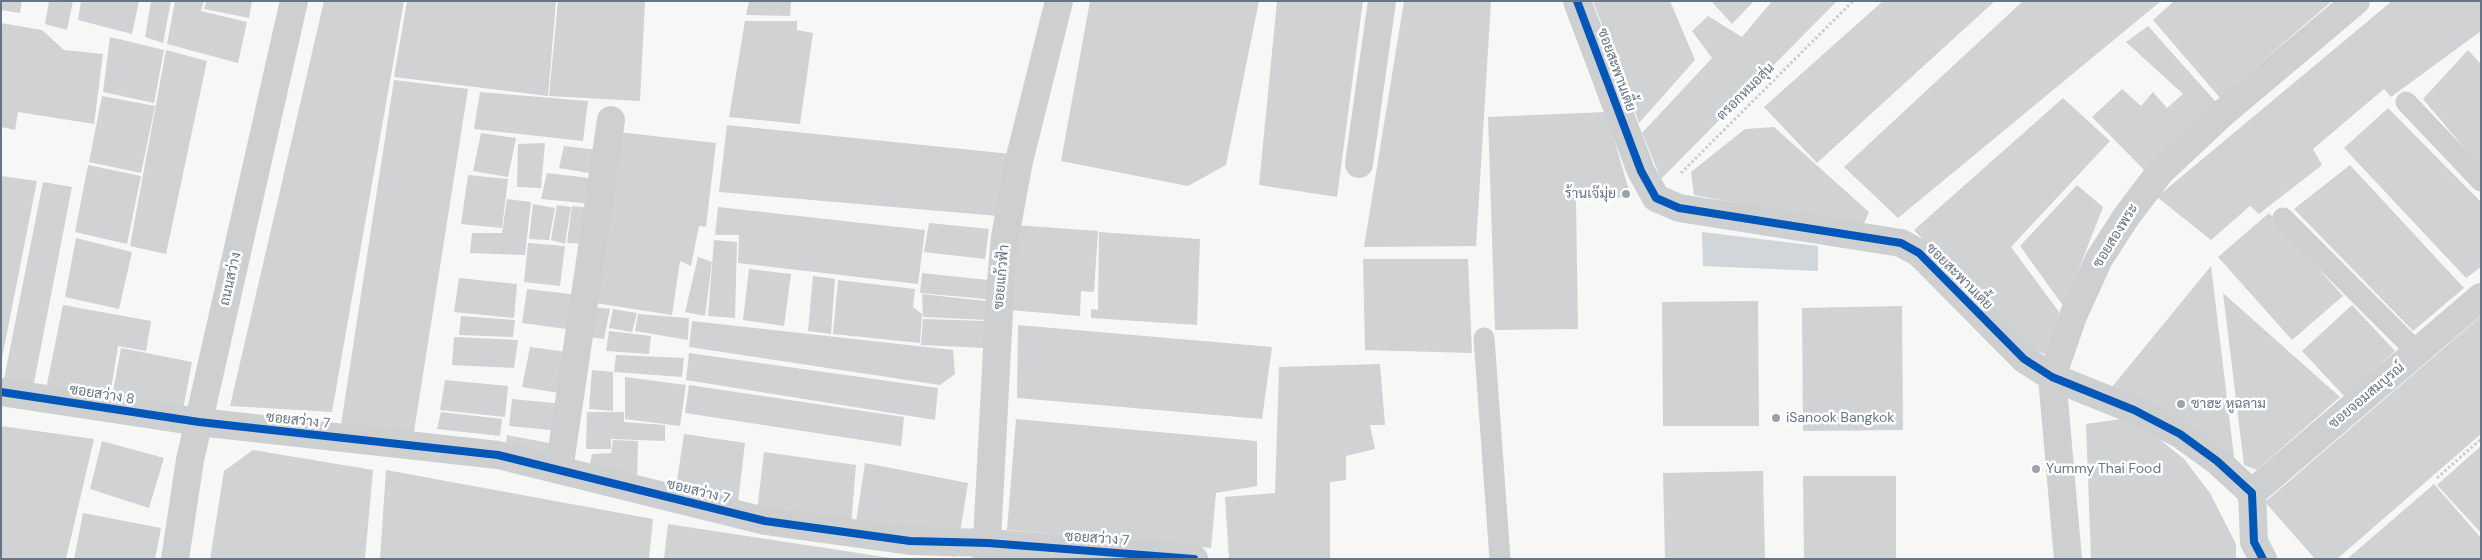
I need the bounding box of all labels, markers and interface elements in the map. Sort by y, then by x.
street label: ซอยสะพานเตี้ย [1593,26,1639,114]
street label: ตรอกหมอสุ่น [1714,60,1778,124]
place label: ร้านเจ๊มุ่ย [1565,186,1616,202]
marker: ร้านเจ๊มุ่ย [1620,188,1632,200]
street label: ซอยสองพระ [2090,201,2142,271]
street label: ซอยสะพานเตี้ย [1922,240,1996,314]
street label: ซอยแก้วฟ้า [991,244,1013,310]
street label: ถนนสว่าง [217,251,245,307]
street label: ซอยจอมสมบูรณ์ [2326,359,2408,433]
street label: ซอยสว่าง 8 [68,382,136,408]
place label: ซาฮะ หูฉลาม [2191,396,2266,412]
marker: ซาฮะ หูฉลาม [2175,398,2187,410]
street label: ซอยสว่าง 7 [265,409,331,433]
place label: iSanook Bangkok [1786,410,1894,426]
marker: iSanook Bangkok [1770,412,1782,424]
place label: Yummy Thai Food [2046,461,2161,477]
marker: Yummy Thai Food [2030,463,2042,475]
street label: ซอยสว่าง 7 [665,476,731,508]
street label: ซอยสว่าง 7 [1064,528,1130,550]

